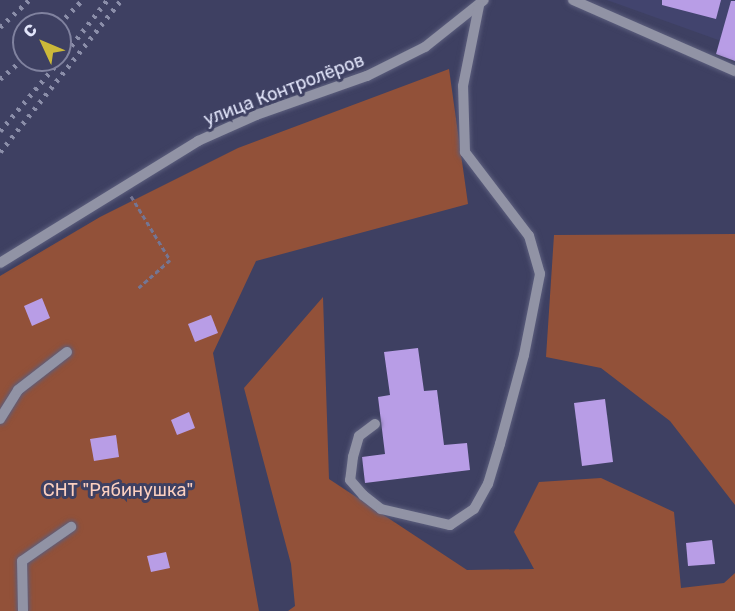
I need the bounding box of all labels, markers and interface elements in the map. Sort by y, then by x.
north arrow [12,12,72,72]
text: С [19,20,41,41]
street label: улица Контролёров [201,49,367,131]
park label: СНТ "Рябинушка" [43,479,193,501]

